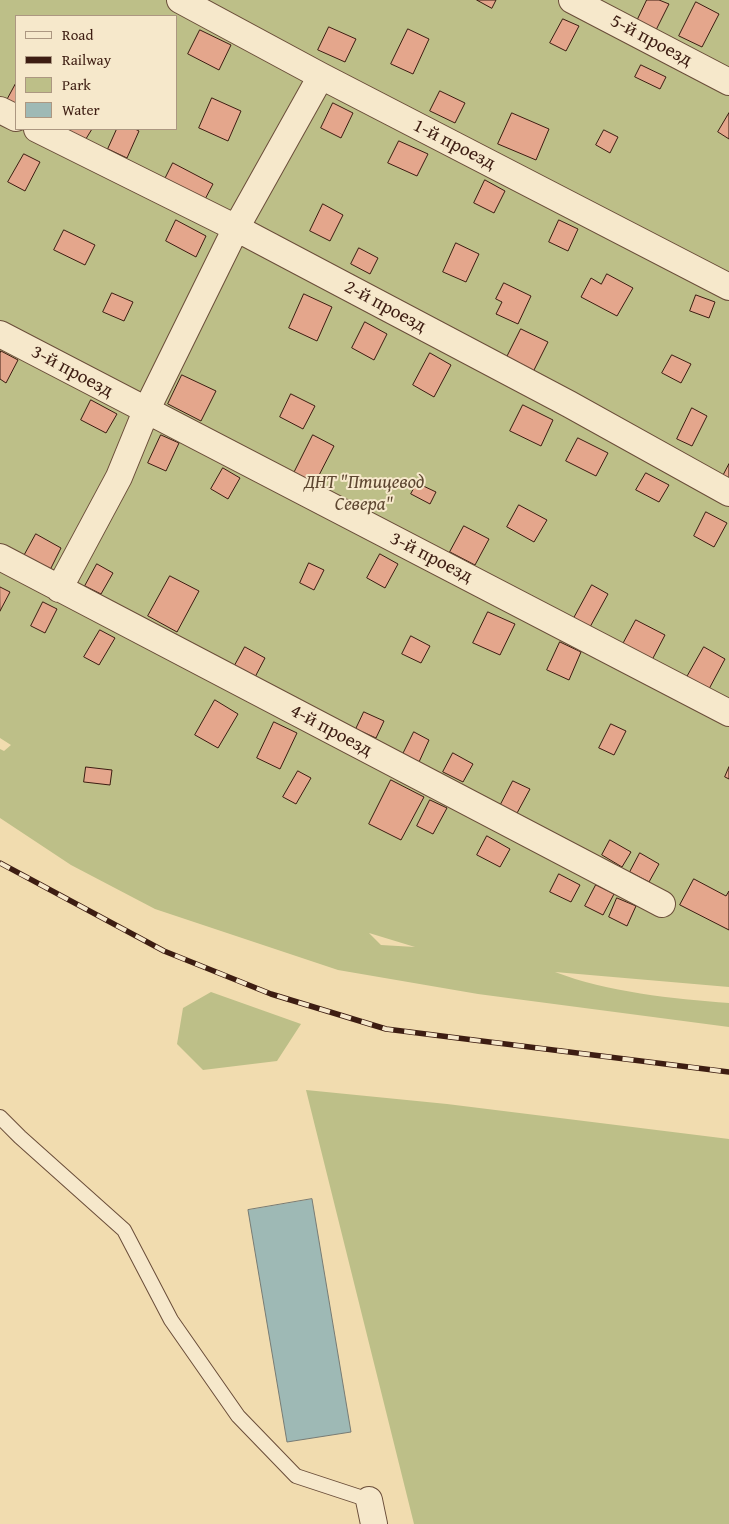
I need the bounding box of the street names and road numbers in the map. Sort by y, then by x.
street label: 5-й проезд [606,10,696,72]
street label: 1-й проезд [409,115,499,175]
street label: 2-й проезд [340,276,430,338]
street label: 3-й проезд [27,341,117,403]
street label: 3-й проезд [386,528,476,588]
street label: 4-й проезд [286,700,376,762]

